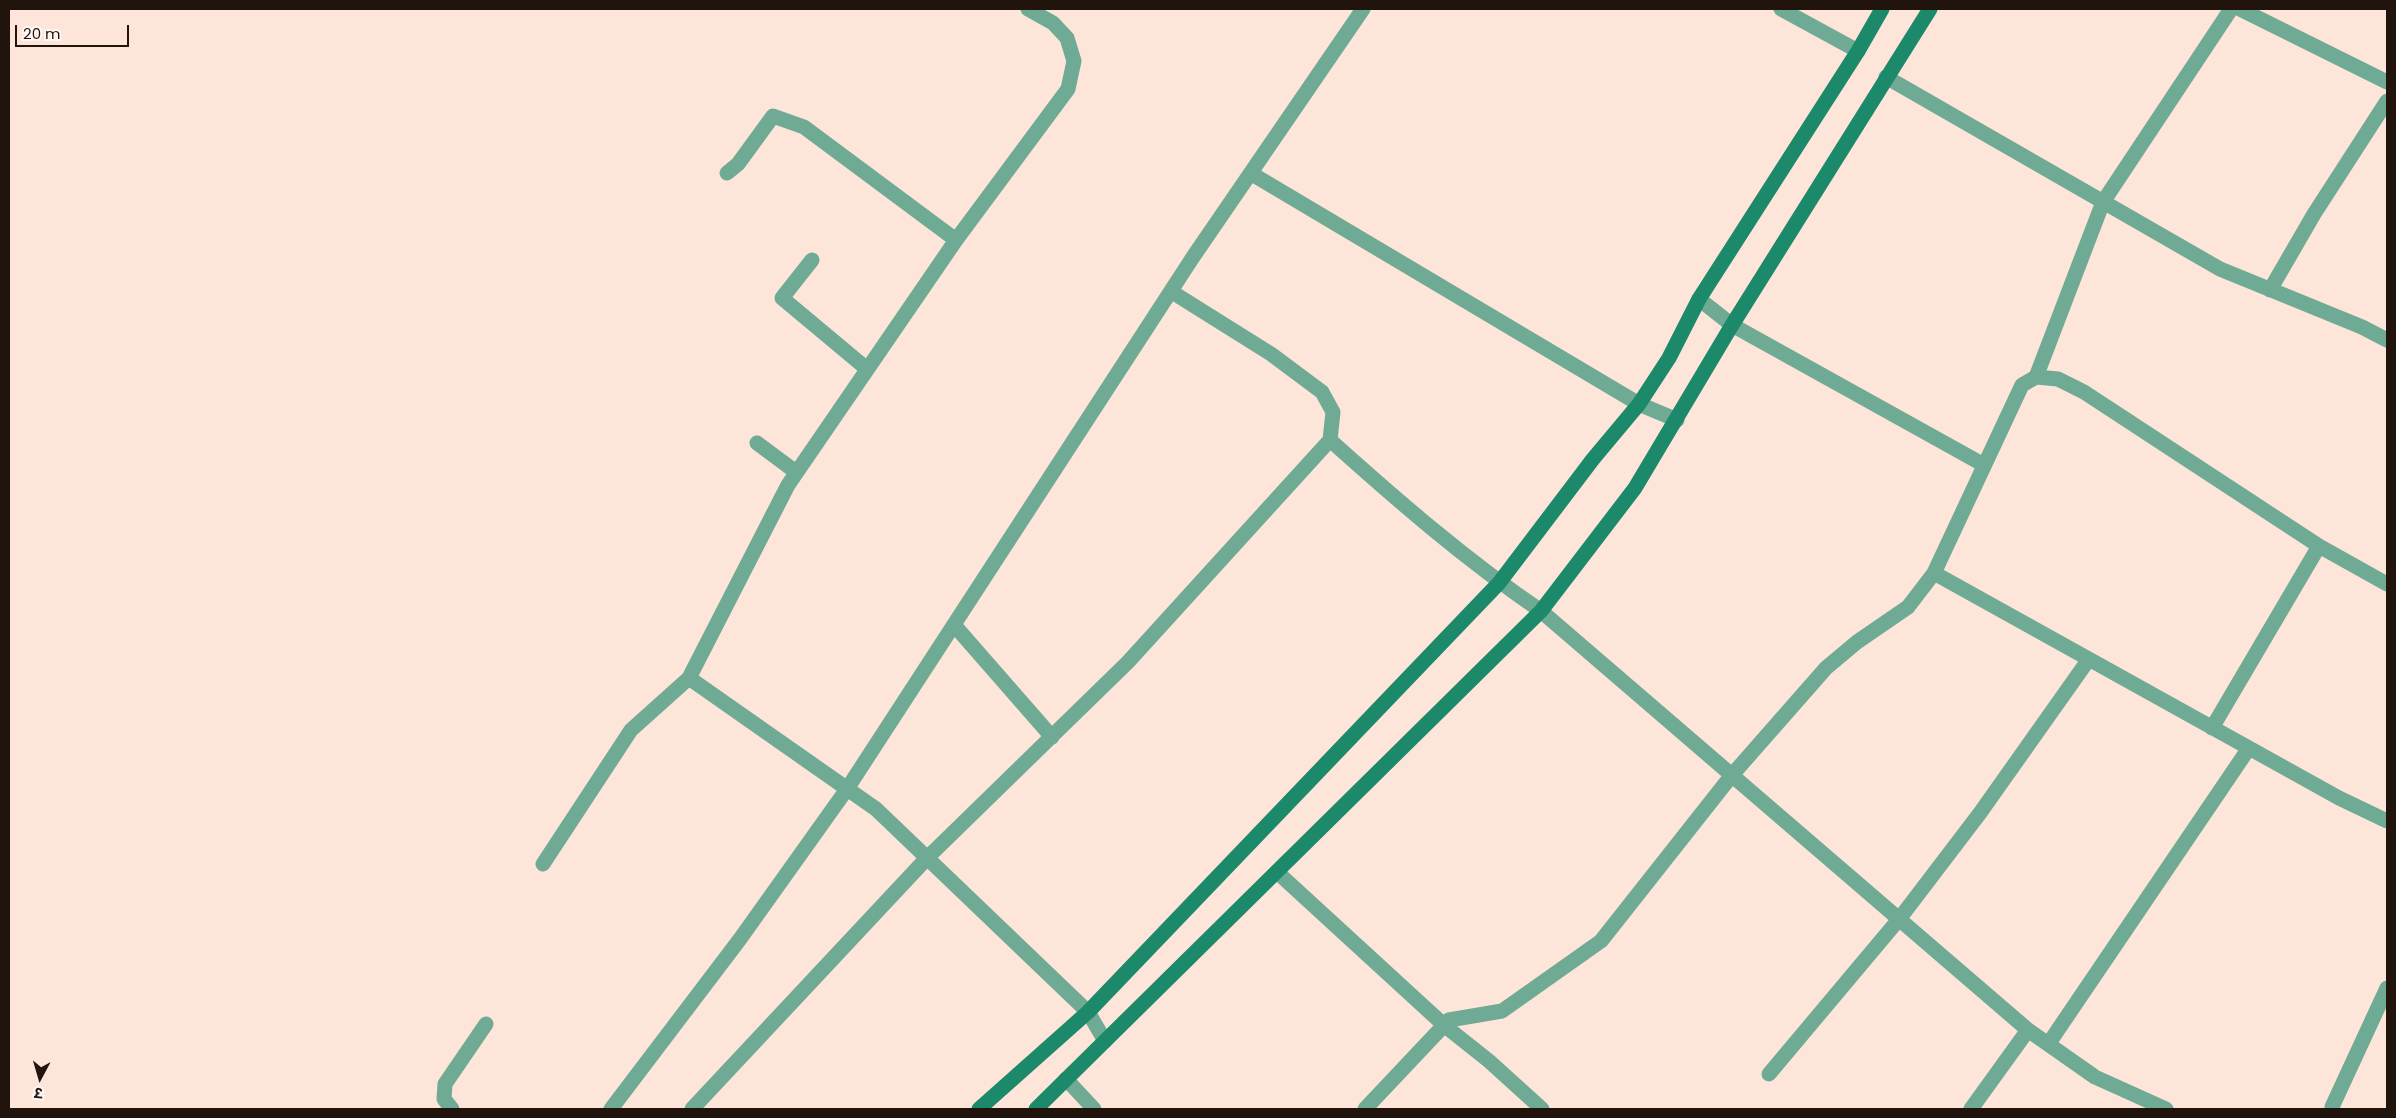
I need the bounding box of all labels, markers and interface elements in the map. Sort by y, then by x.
scale bar [18,15,131,47]
text: 20 m [23,23,61,44]
north arrow [15,1053,65,1103]
text: उ [33,1083,43,1103]

